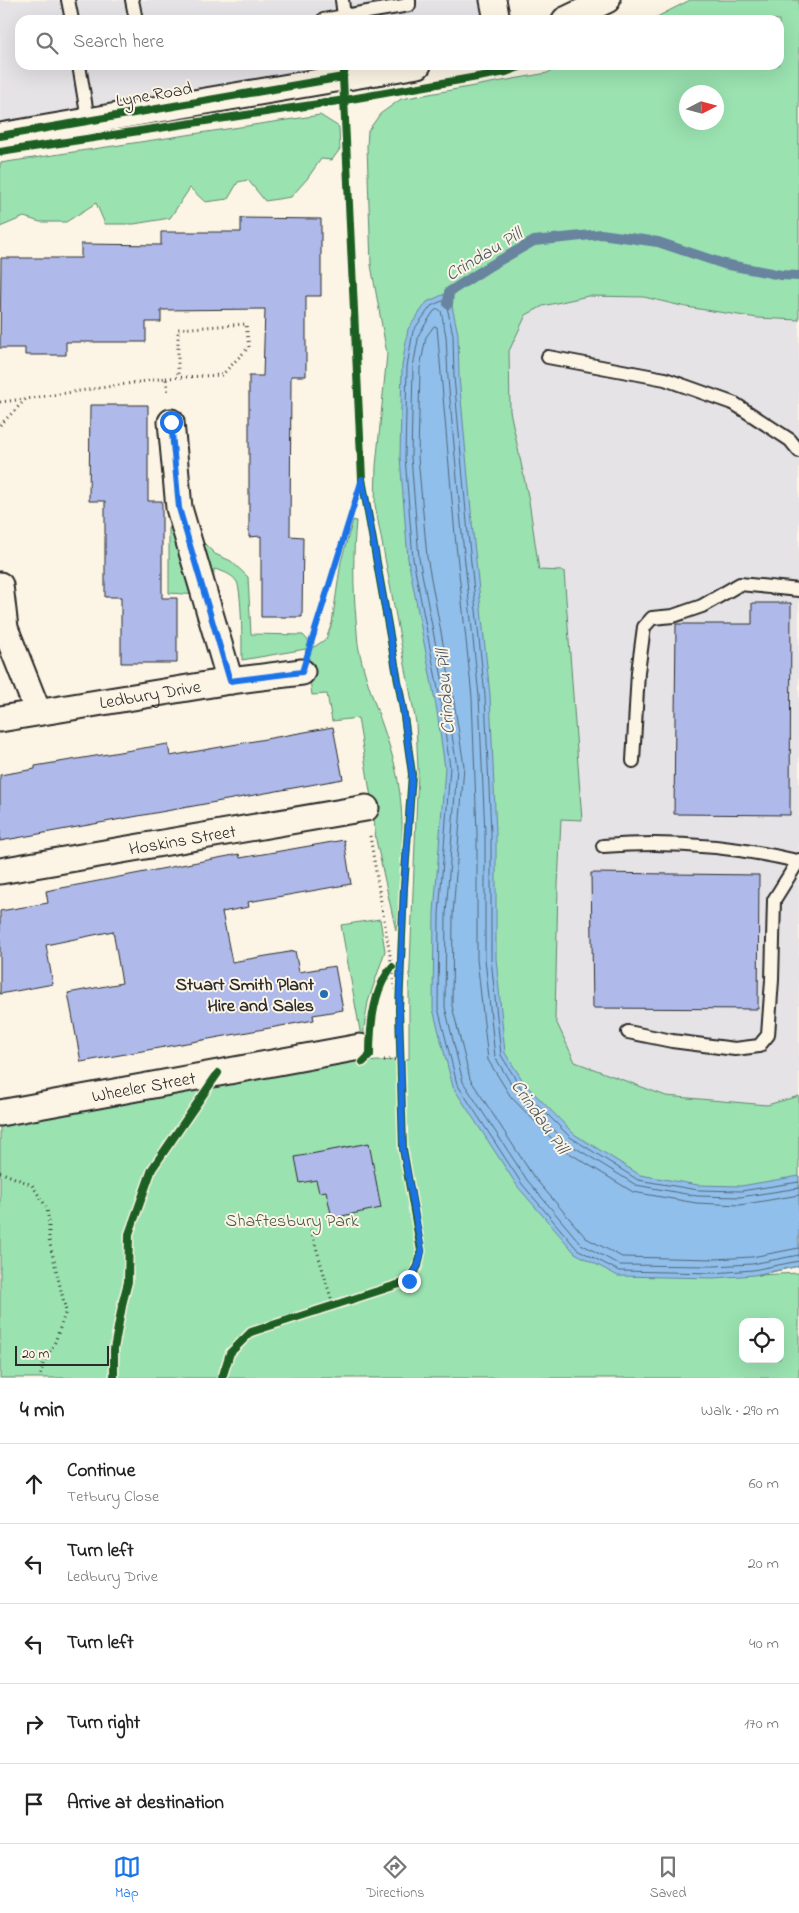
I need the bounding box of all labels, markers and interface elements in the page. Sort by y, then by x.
search box [15,15,784,70]
icon: search [33,29,61,57]
text: Search here [73,29,164,56]
street label: Lyne Road [114,76,195,115]
north arrow [679,85,724,130]
water label: Crindau Pill [441,220,530,289]
route start [160,411,183,434]
water label: Crindau Pill [430,646,463,735]
street label: Ledbury Drive [98,675,204,717]
street label: Hoskins Street [127,820,238,864]
place label: Stuart Smith Plant Hire and Sales [175,973,315,1020]
marker: Stuart Smith Plant Hire and Sales [318,988,330,1000]
street label: Wheeler Street [90,1066,198,1111]
water label: Crindau Pill [503,1075,576,1162]
park label: Shaftesbury Park [225,1209,359,1235]
route end [398,1270,421,1293]
map controls [739,1318,784,1363]
button: locate [739,1318,784,1363]
scale bar [15,1343,109,1366]
text: 20 m [22,1344,49,1365]
text: 4 min [20,1396,64,1426]
text: Walk · 290 m [701,1399,779,1423]
text: Continue [67,1458,135,1485]
icon: ahead [20,1470,48,1498]
text: 60 m [749,1472,779,1496]
text: Tetbury Close [67,1485,159,1509]
text: Turn left [67,1538,134,1565]
icon: left [20,1550,48,1578]
text: 20 m [748,1552,779,1576]
text: Ledbury Drive [67,1565,158,1589]
icon: left [20,1630,48,1658]
text: Turn left [67,1630,134,1657]
text: 40 m [749,1632,779,1656]
icon: right [20,1710,48,1738]
text: Turn right [67,1710,140,1737]
text: 170 m [744,1712,779,1736]
icon: arrive [20,1790,48,1818]
text: Arrive at destination [67,1790,224,1817]
tab: Map [113,1853,141,1904]
tab: Directions [366,1853,424,1904]
tab: Saved [650,1853,686,1904]

